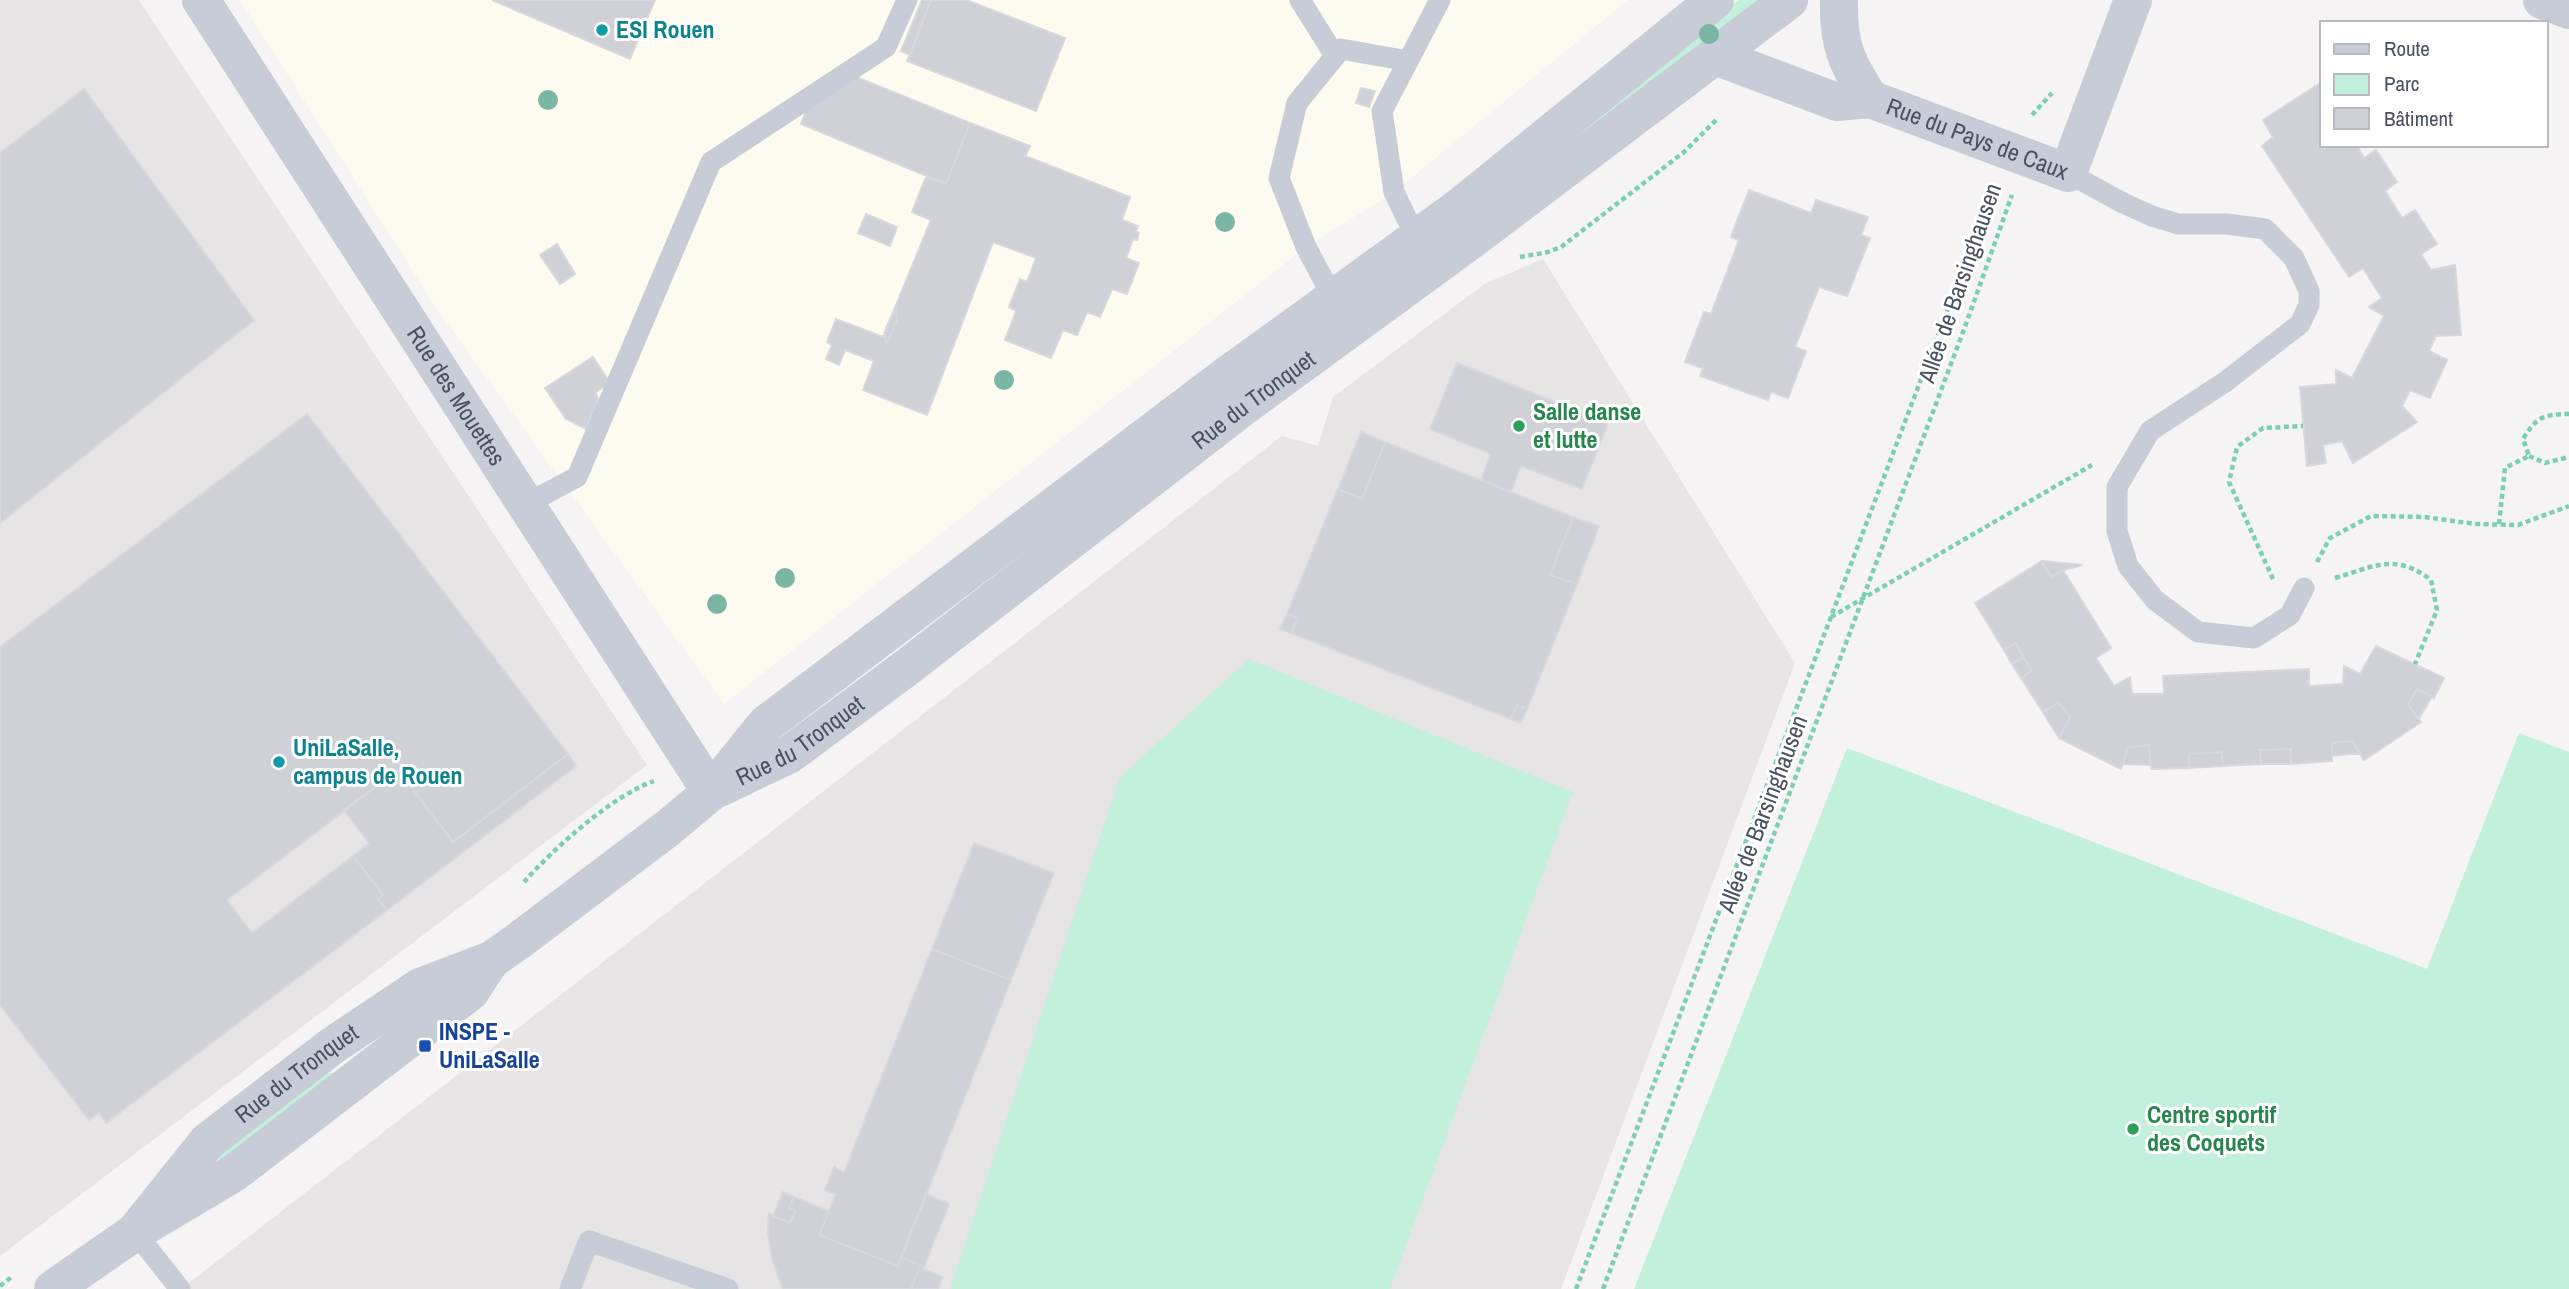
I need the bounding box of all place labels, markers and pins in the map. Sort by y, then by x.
place label: ESI Rouen [616,13,714,45]
marker: ESI Rouen [594,22,610,38]
place label: Salle danse et lutte [1533,395,1641,455]
marker: Salle danse et lutte [1511,418,1527,434]
place label: UniLaSalle, campus de Rouen [293,731,463,791]
marker: UniLaSalle, campus de Rouen [271,754,287,770]
place label: INSPE - UniLaSalle [439,1015,540,1075]
marker: INSPE - UniLaSalle [417,1038,433,1054]
place label: Centre sportif des Coquets [2147,1098,2276,1158]
marker: Centre sportif des Coquets [2125,1121,2141,1137]

